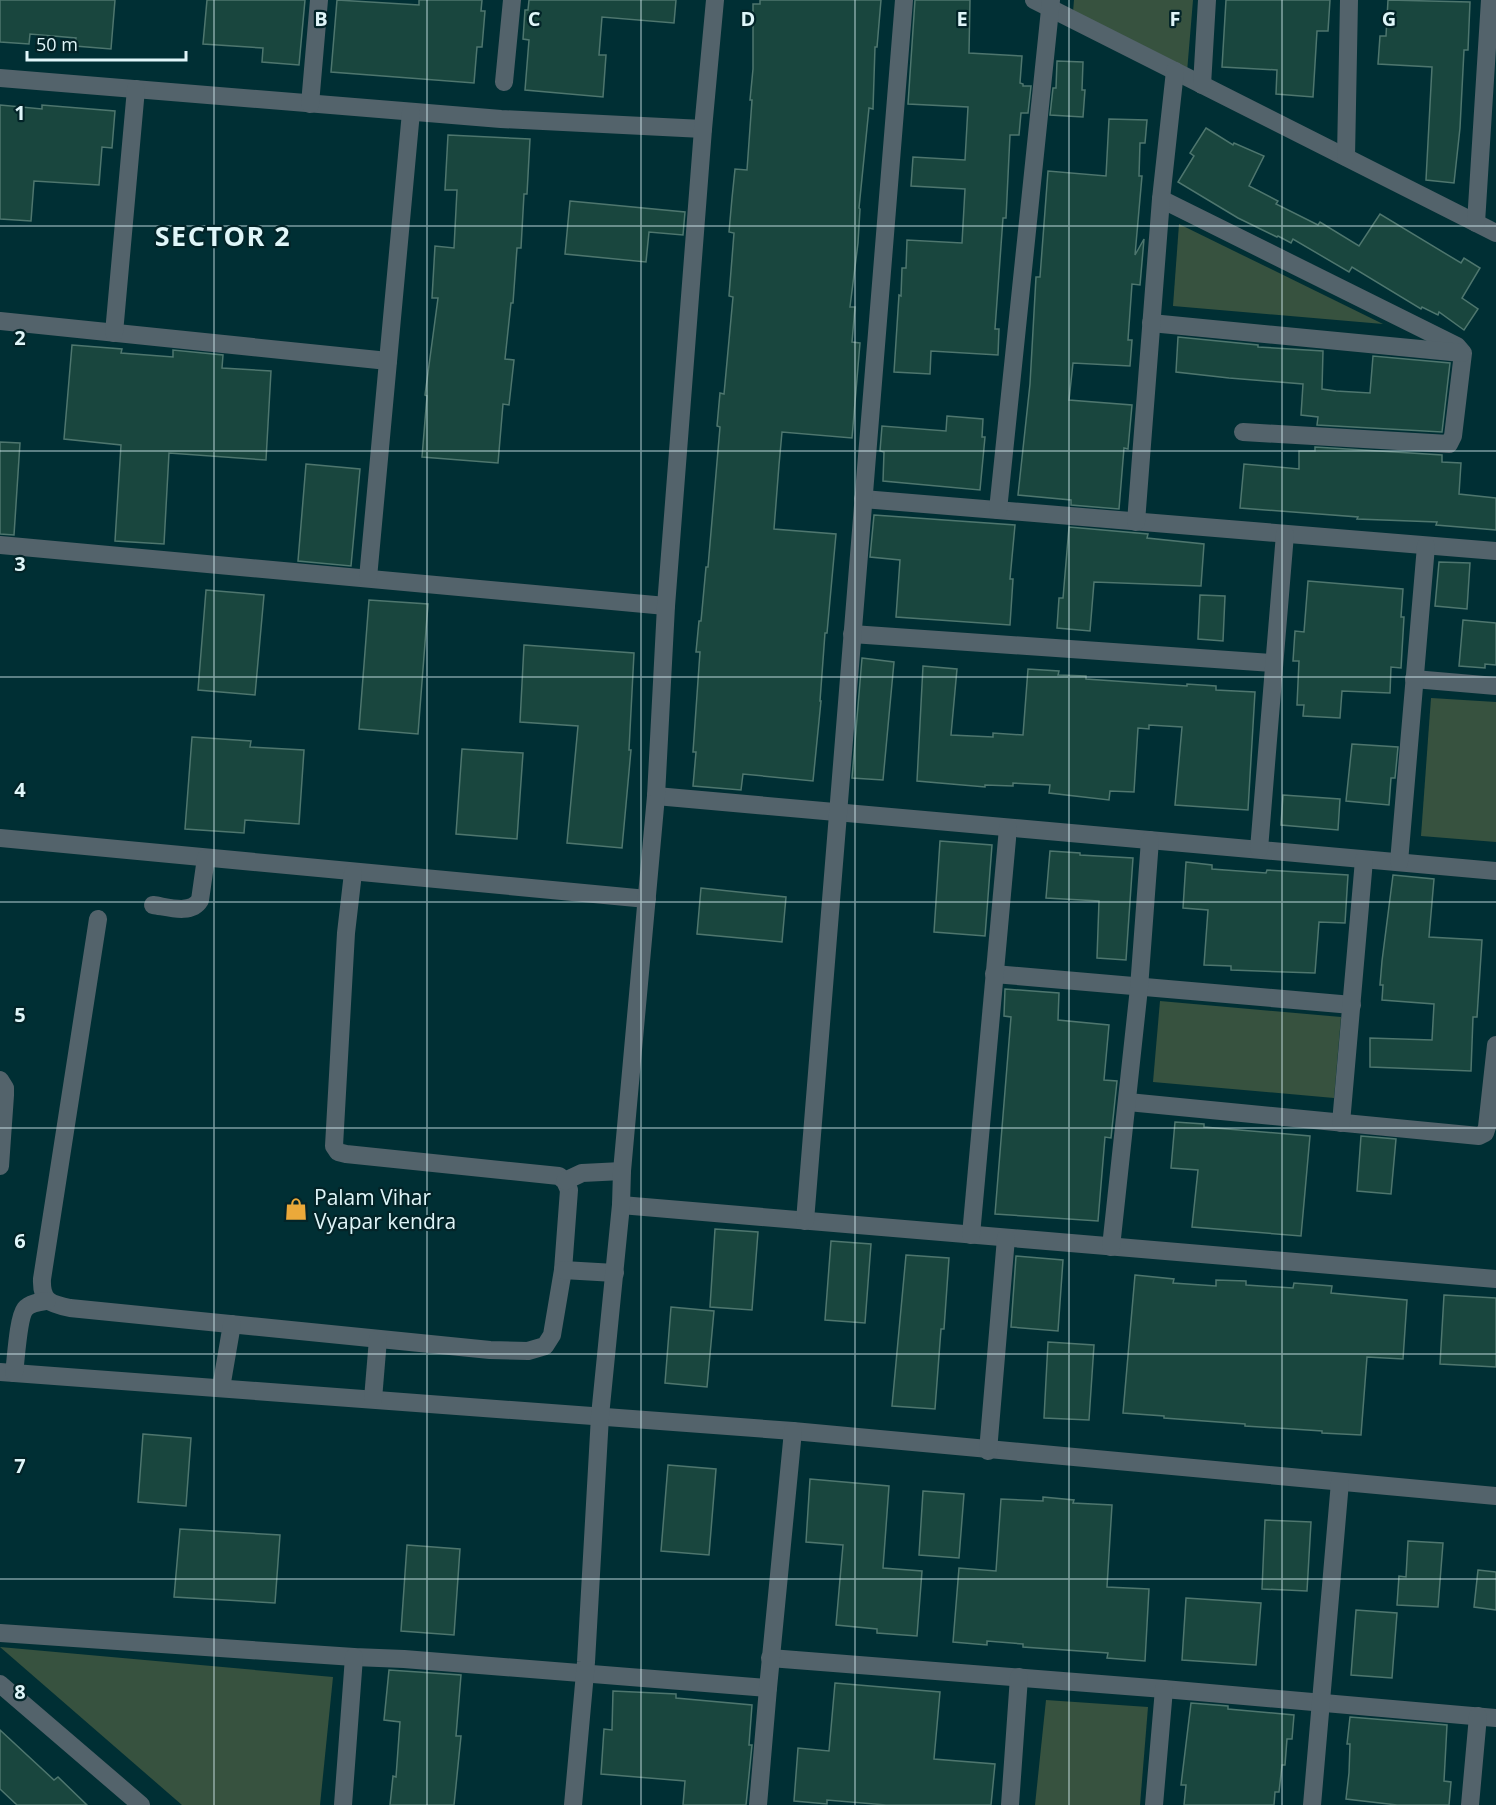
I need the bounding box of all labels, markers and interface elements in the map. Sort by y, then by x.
text: B [314,5,328,32]
text: C [528,5,541,32]
text: D [741,5,755,32]
text: E [956,5,968,32]
text: F [1170,5,1180,32]
text: G [1382,5,1396,32]
scale bar [27,24,186,62]
text: 50 m [36,32,78,56]
text: 1 [14,99,26,126]
district label: SECTOR 2 [155,217,291,254]
text: 2 [14,324,26,351]
text: 3 [14,550,26,577]
text: 4 [14,776,26,803]
text: 5 [14,1001,26,1028]
place label: Palam Vihar Vyapar kendra [314,1183,456,1235]
shop icon: Palam Vihar Vyapar kendra [283,1196,309,1222]
text: 6 [14,1227,26,1254]
text: 7 [14,1452,26,1479]
text: 8 [14,1678,26,1705]

